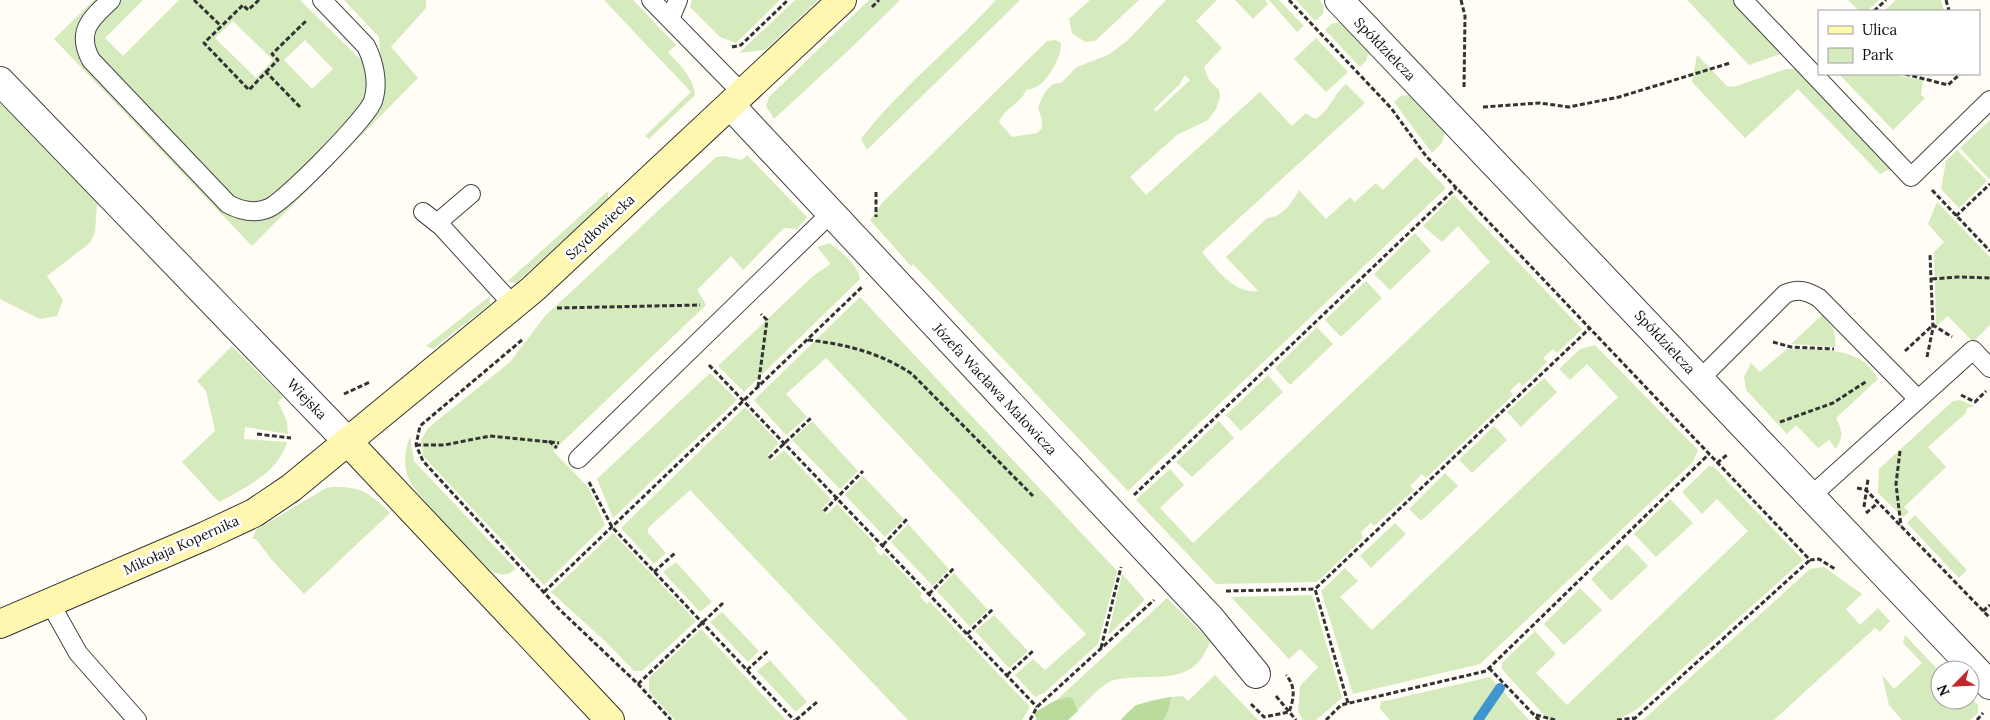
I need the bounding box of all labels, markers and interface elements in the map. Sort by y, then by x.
legend [1818,10,1980,75]
street label: Spółdzielcza [1350,14,1420,84]
text: Ulica [1862,20,1898,39]
text: Park [1862,45,1893,64]
street label: Szydłowiecka [562,190,638,264]
street label: Spółdzielcza [1631,306,1699,378]
street label: Józefa Wacława Małowicza [928,318,1061,459]
street label: Wiejska [283,375,331,423]
street label: Mikołaja Kopernika [120,511,242,579]
north arrow [1930,660,1980,710]
text: N [1933,682,1954,699]

